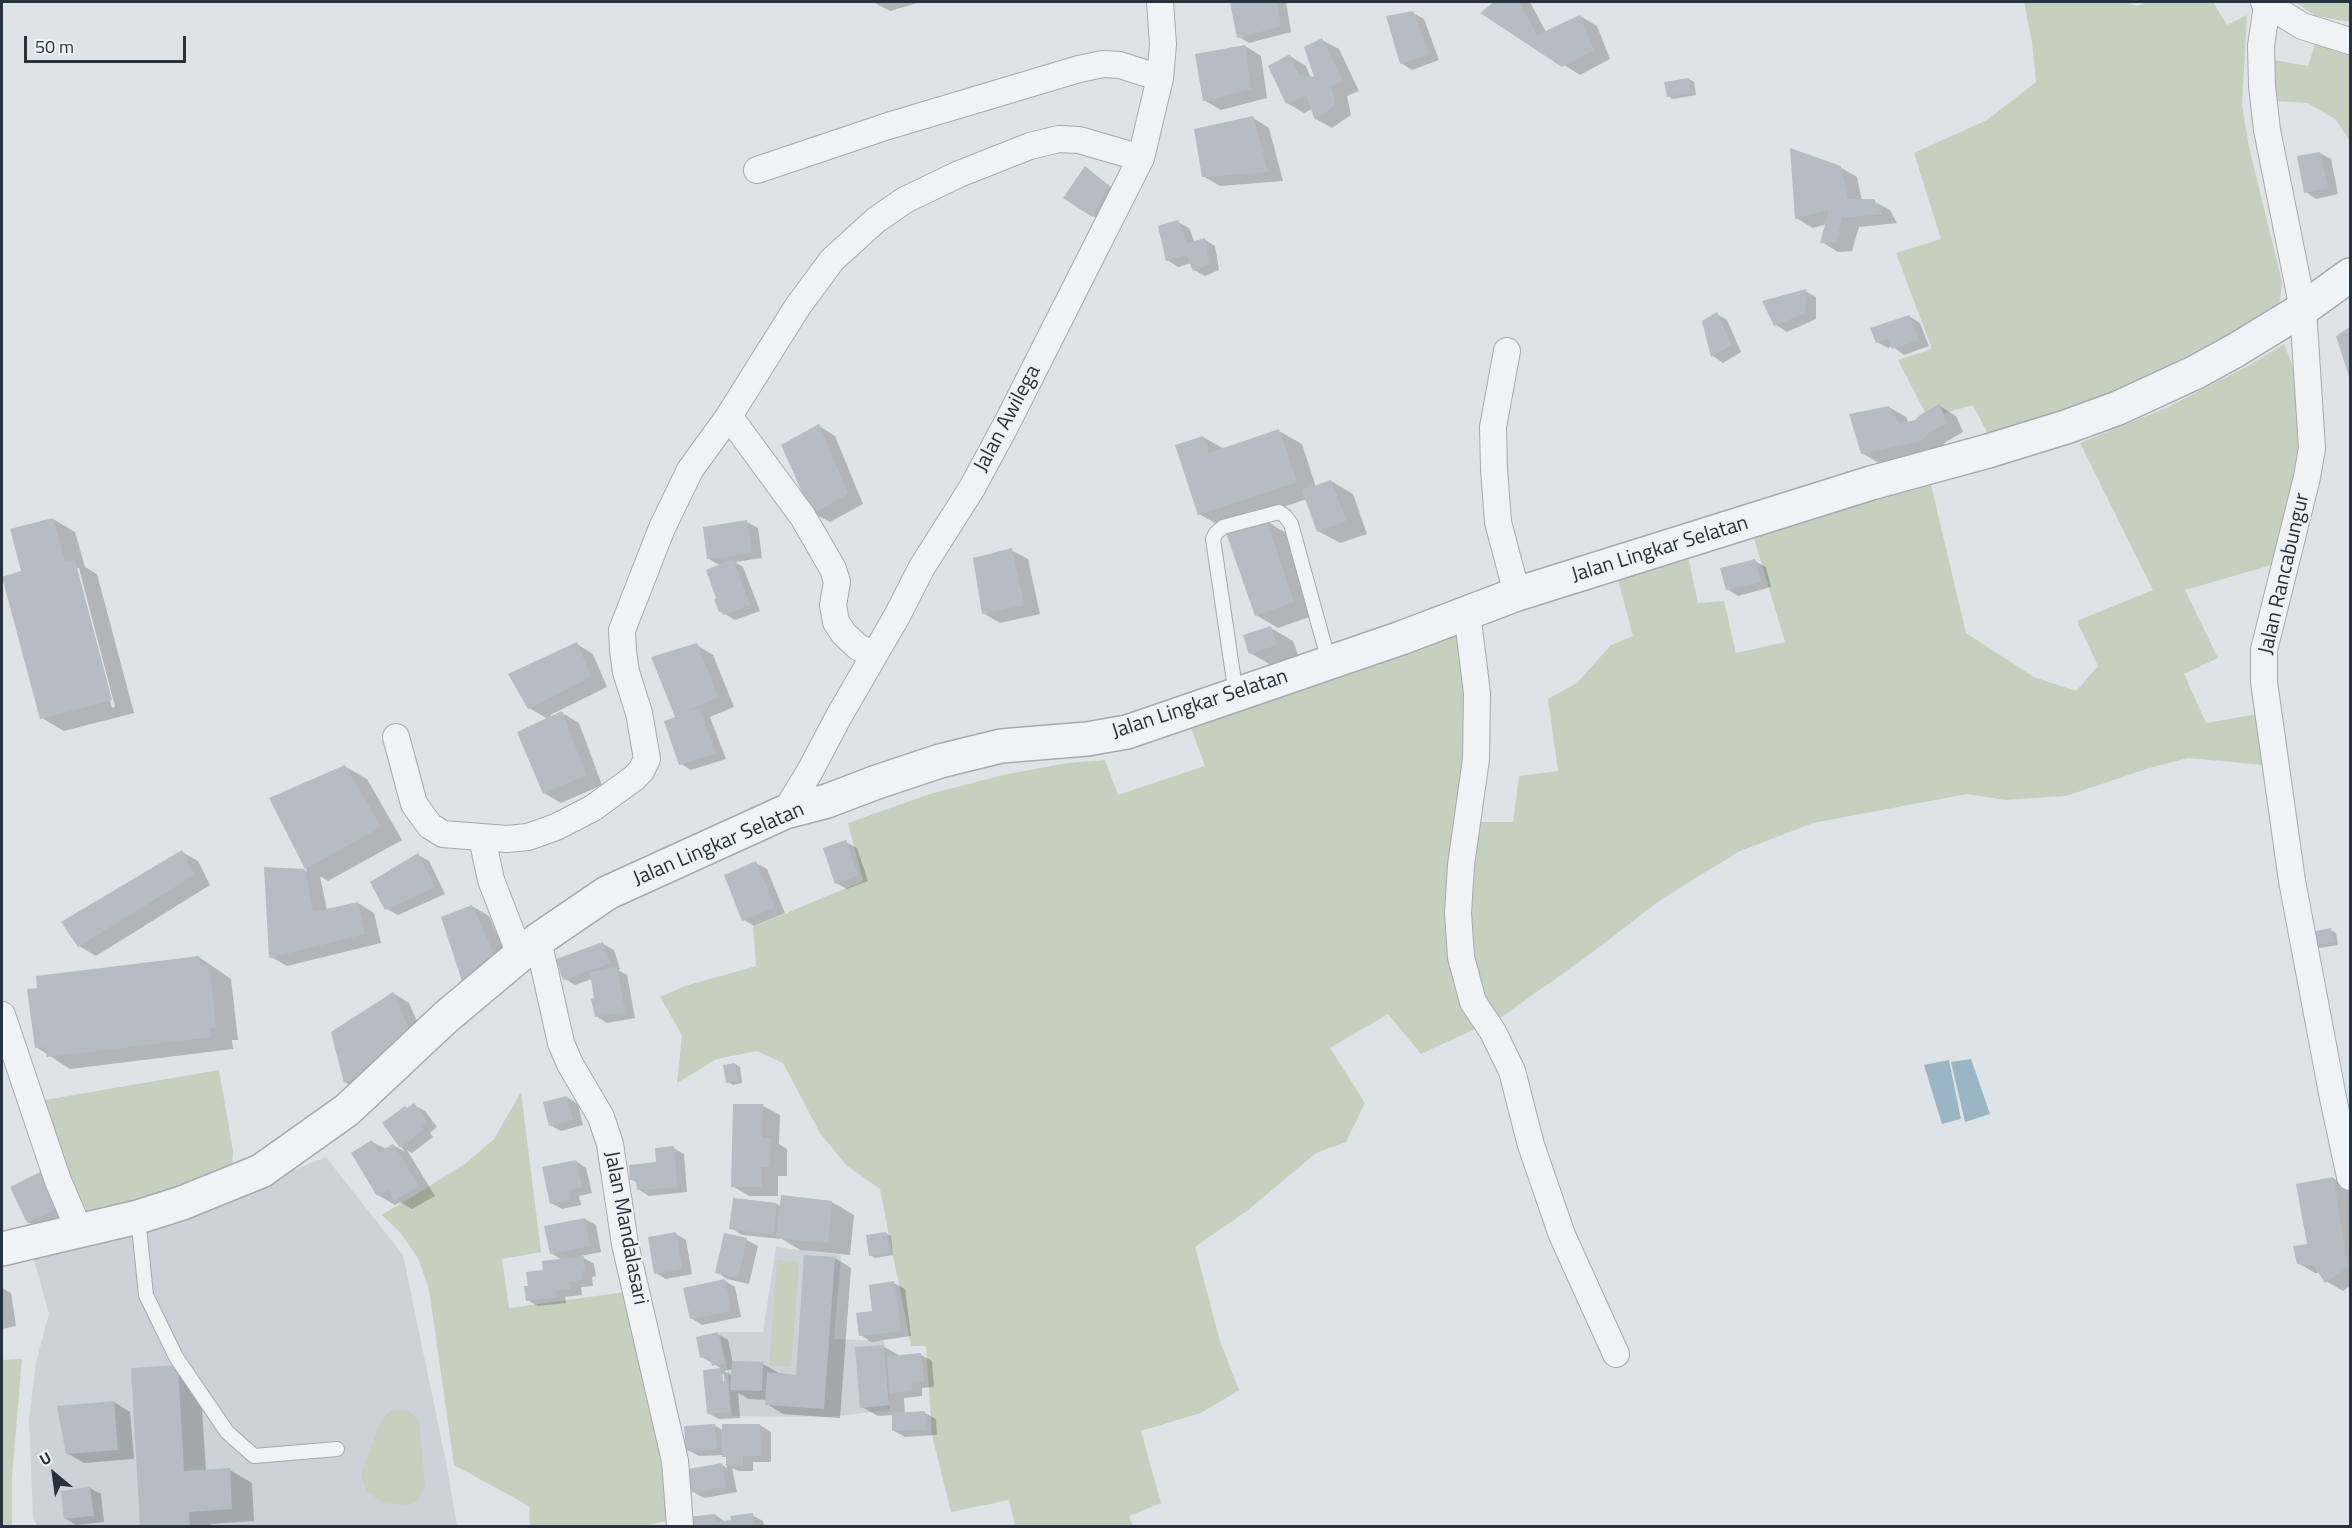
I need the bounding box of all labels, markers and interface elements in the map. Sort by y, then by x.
scale bar [27,24,189,62]
text: 50 m [35,33,74,60]
street label: Jalan Awilega [969,361,1047,477]
street label: Jalan Rancabungur [2254,491,2316,657]
street label: Jalan Lingkar Selatan [1569,511,1751,589]
street label: Jalan Lingkar Selatan [1109,665,1291,745]
street label: Jalan Lingkar Selatan [630,798,808,892]
street label: Jalan Mandalasari [598,1149,652,1307]
north arrow [24,1444,84,1504]
text: U [35,1445,56,1471]

